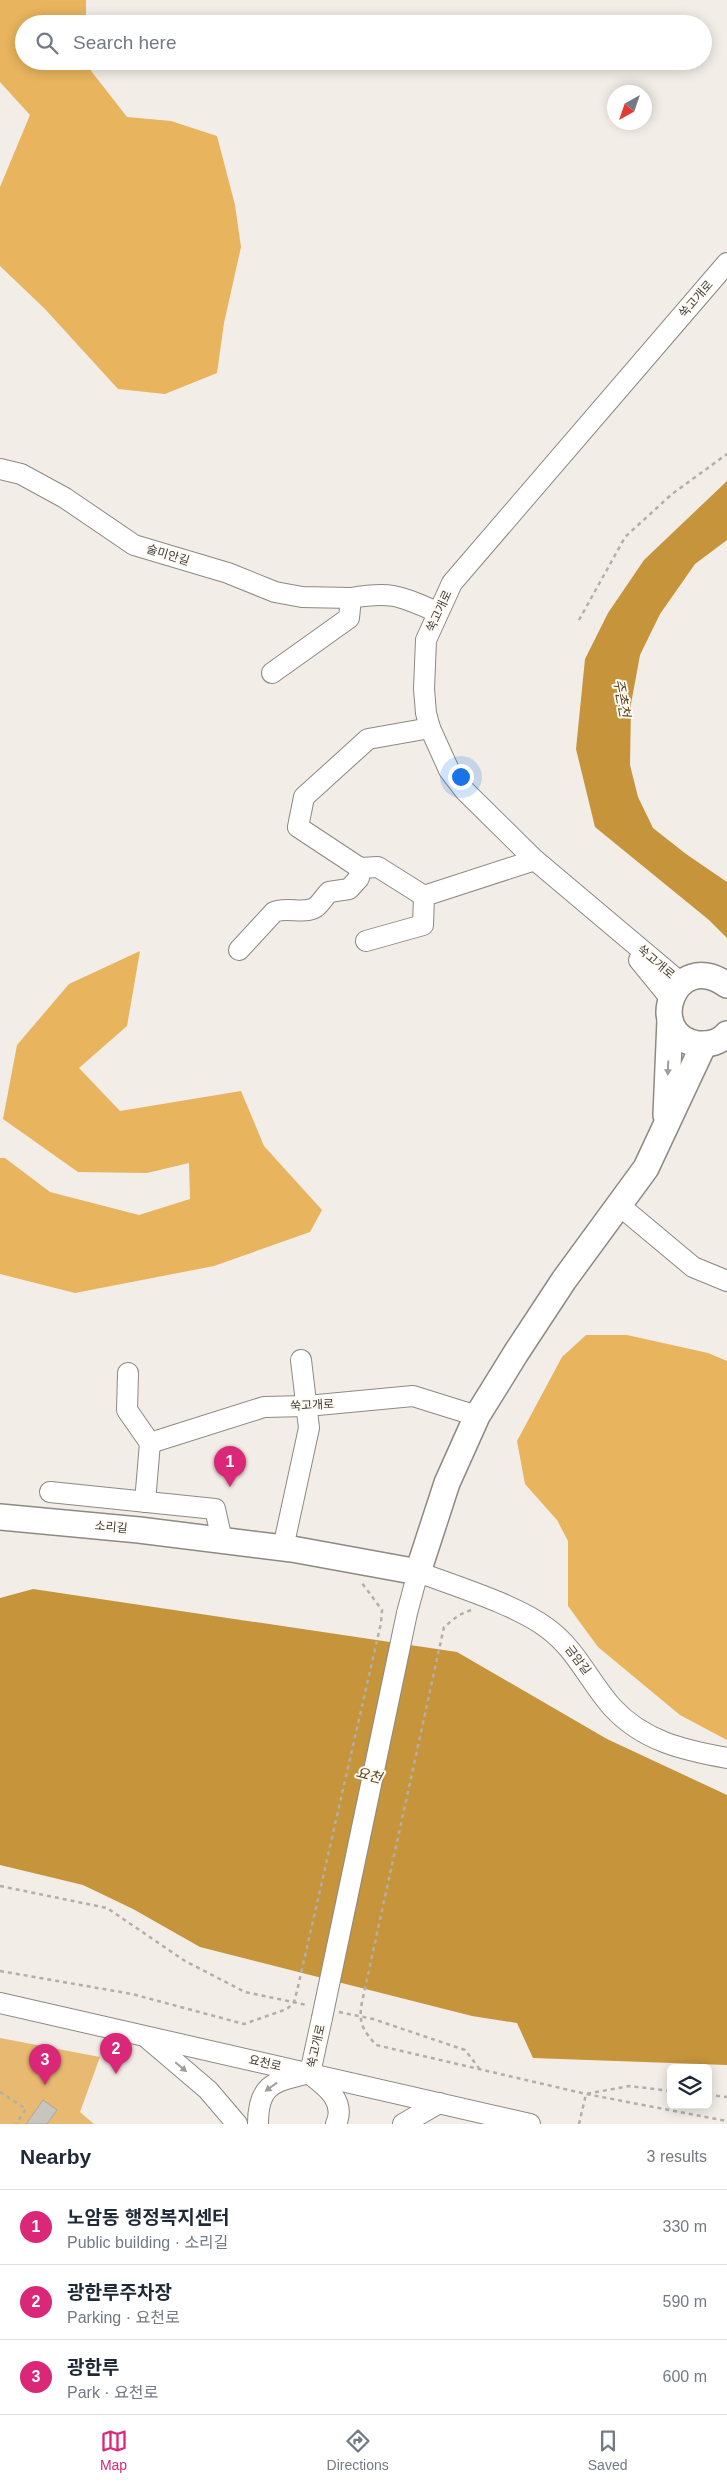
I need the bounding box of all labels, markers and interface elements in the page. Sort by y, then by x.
search box [15,15,712,70]
icon: search [33,29,61,57]
text: Search here [73,32,177,53]
north arrow [607,85,652,130]
street label: 쑥고개로 [676,278,716,320]
street label: 술미안길 [145,542,191,568]
street label: 쑥고개로 [423,588,455,634]
water label: 주촌천 [610,678,634,720]
your location [448,764,474,790]
street label: 쑥고개로 [635,942,677,982]
one-way arrow [664,1061,672,1077]
street label: 쑥고개로 [290,1397,334,1413]
pin: 1 [214,1446,246,1487]
street label: 소리길 [94,1519,128,1535]
street label: 금암길 [562,1643,594,1677]
water label: 요천 [354,1764,385,1786]
street label: 쑥고개로 [304,2023,328,2069]
pin: 2 [100,2033,132,2074]
pin: 3 [29,2044,61,2085]
street label: 요천로 [247,2052,283,2074]
one-way arrow [174,2061,187,2072]
map controls [667,2064,712,2109]
button: layers [667,2064,712,2109]
one-way arrow [264,2082,278,2092]
text: Nearby [20,2145,91,2168]
text: 3 results [647,2148,707,2165]
text: 노암동 행정복지센터 [67,2207,230,2228]
text: 1 [32,2218,40,2235]
text: 330 m [663,2218,707,2235]
text: Public building · 소리길 [67,2234,229,2251]
text: 광한루주차장 [67,2282,172,2303]
text: 2 [32,2293,40,2310]
text: 590 m [663,2293,707,2310]
text: Parking · 요천로 [67,2309,180,2326]
text: 광한루 [67,2357,119,2378]
text: 3 [32,2368,40,2385]
text: 600 m [663,2368,707,2385]
text: Park · 요천로 [67,2384,158,2401]
tab: Map [100,2427,128,2473]
tab: Directions [327,2427,389,2473]
tab: Saved [588,2427,627,2473]

